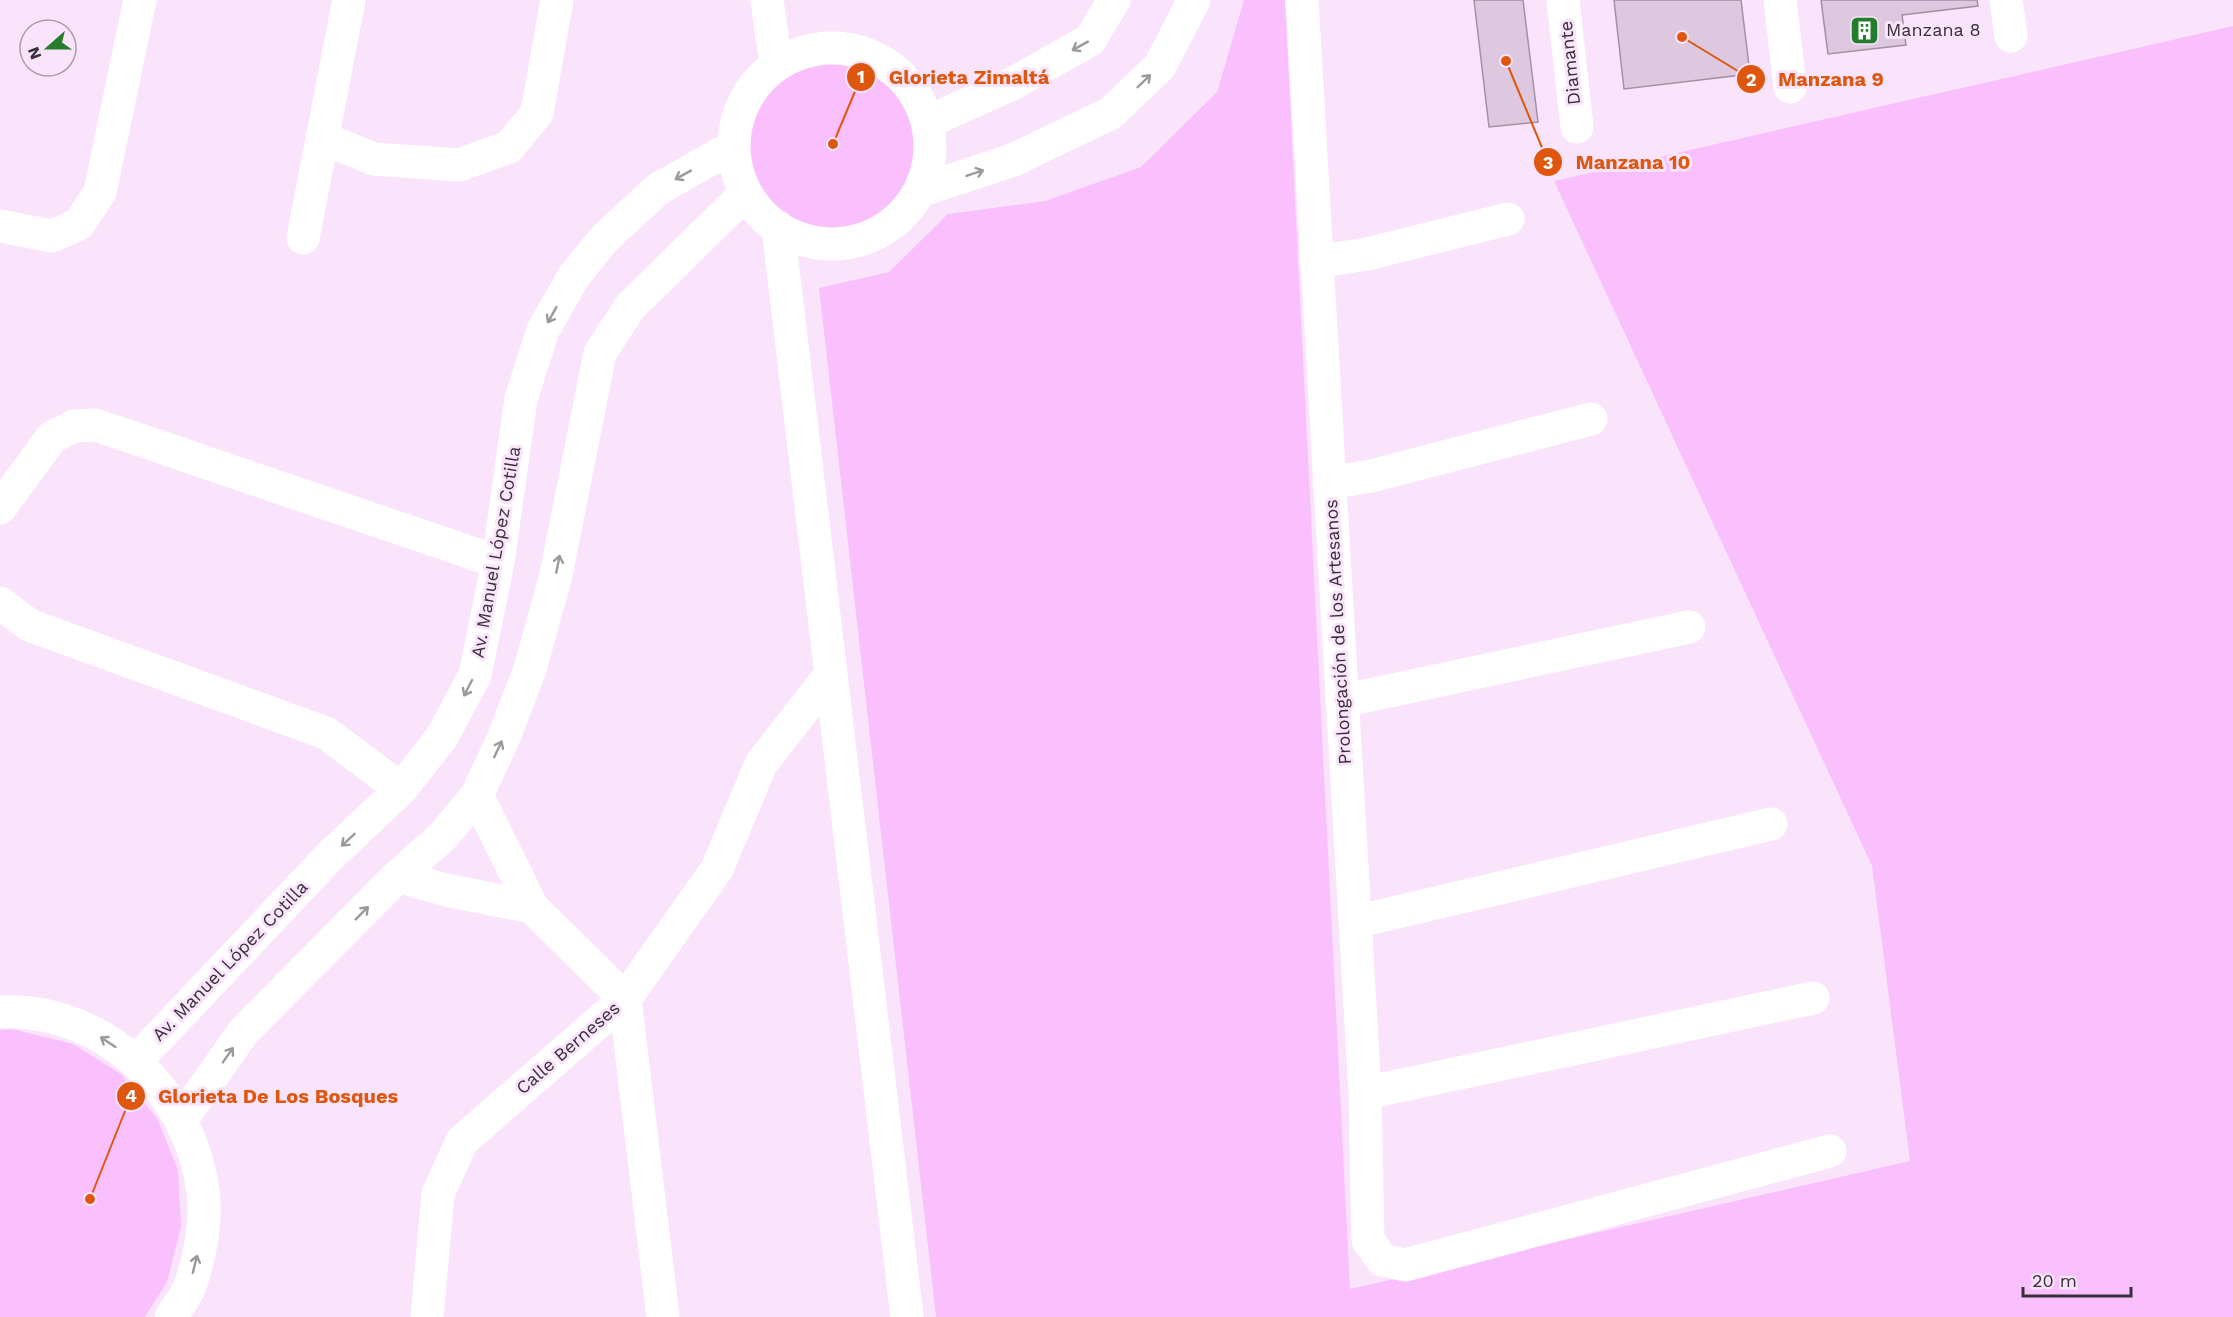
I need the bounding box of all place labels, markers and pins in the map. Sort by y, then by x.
building icon: Manzana 8 [1849,14,1881,46]
place label: Manzana 8 [1886,19,1981,40]
callout: Glorieta Zimaltá [846,58,1061,96]
callout: Manzana 9 [1736,60,1896,98]
callout: Manzana 10 [1533,143,1703,181]
callout: Glorieta De Los Bosques [116,1077,410,1115]

